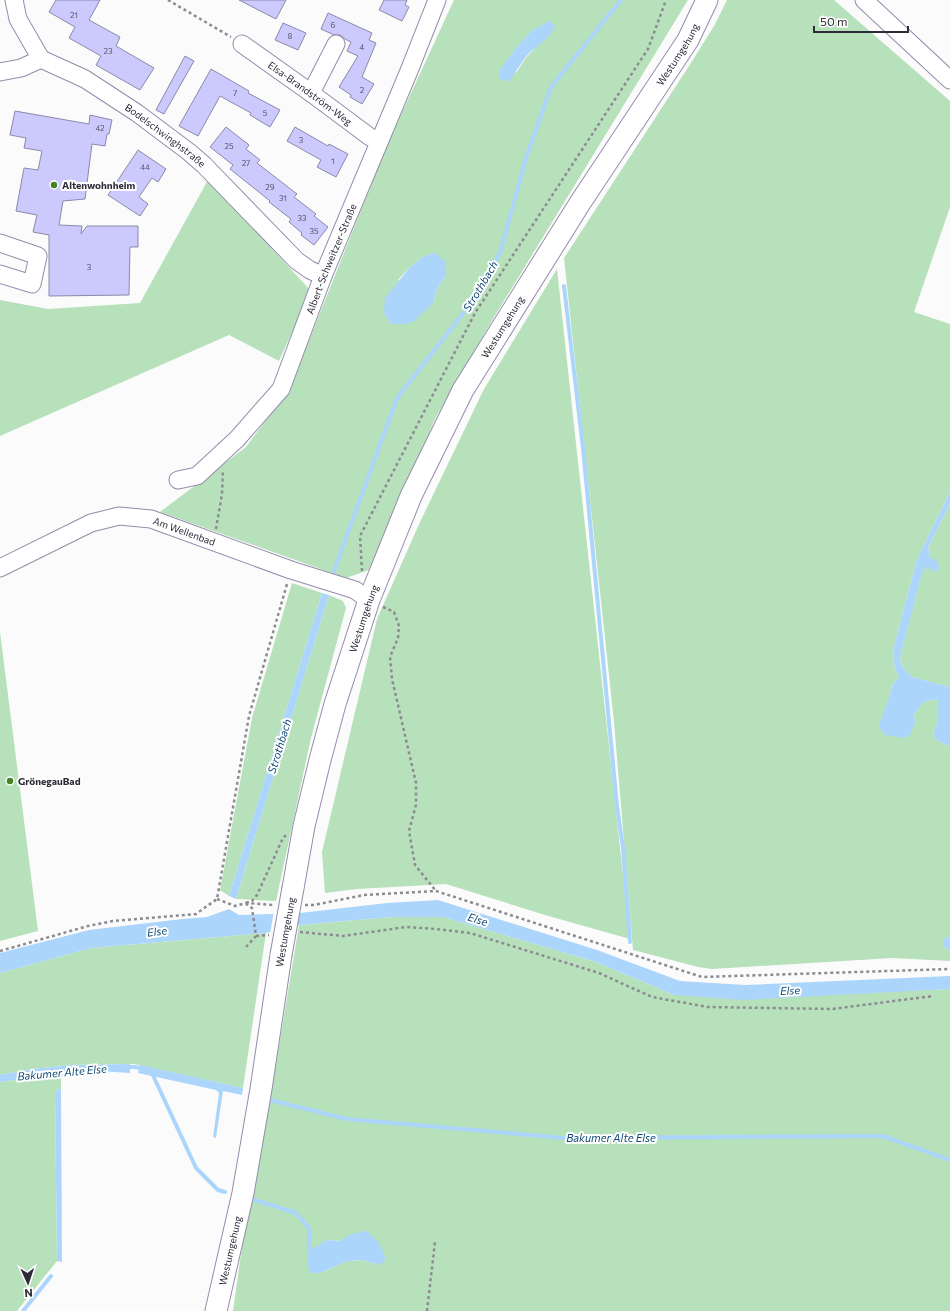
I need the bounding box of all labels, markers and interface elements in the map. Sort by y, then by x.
scale bar [814,8,908,34]
house number: 21 [70,10,78,20]
text: 50 m [820,14,848,28]
house number: 6 [331,20,336,30]
street label: Westumgehung [654,21,701,88]
house number: 8 [288,31,293,41]
house number: 4 [360,42,365,52]
house number: 23 [104,46,113,56]
street label: Elsa-Brandström-Weg [266,59,355,128]
house number: 2 [360,85,365,95]
house number: 7 [233,88,237,98]
street label: Bodelschwinghstraße [123,101,208,170]
house number: 5 [263,108,268,118]
house number: 42 [95,123,105,133]
house number: 3 [299,135,304,145]
house number: 25 [224,141,234,151]
house number: 1 [331,156,335,166]
house number: 27 [242,158,250,168]
house number: 44 [140,162,150,172]
place label: Altenwohnheim [62,179,135,191]
marker: Altenwohnheim [49,180,59,190]
house number: 29 [265,182,275,192]
house number: 31 [279,193,287,203]
street label: Albert-Schweitzer-Straße [303,202,359,316]
house number: 33 [297,213,307,223]
house number: 35 [309,226,319,236]
water label: Strothbach [460,259,500,313]
house number: 3 [87,262,92,272]
street label: Westumgehung [479,293,527,360]
street label: Am Wellenbad [152,514,217,548]
street label: Westumgehung [346,582,381,654]
water label: Strothbach [265,717,293,775]
place label: GrönegauBad [18,775,81,787]
marker: GrönegauBad [5,776,15,786]
street label: Westumgehung [273,896,297,968]
water label: Else [466,910,490,928]
water label: Else [146,923,168,939]
water label: Else [780,983,801,997]
water label: Bakumer Alte Else [17,1062,107,1082]
water label: Bakumer Alte Else [566,1131,656,1144]
street label: Westumgehung [216,1214,244,1286]
north arrow [8,1263,48,1303]
text: N [24,1287,33,1300]

